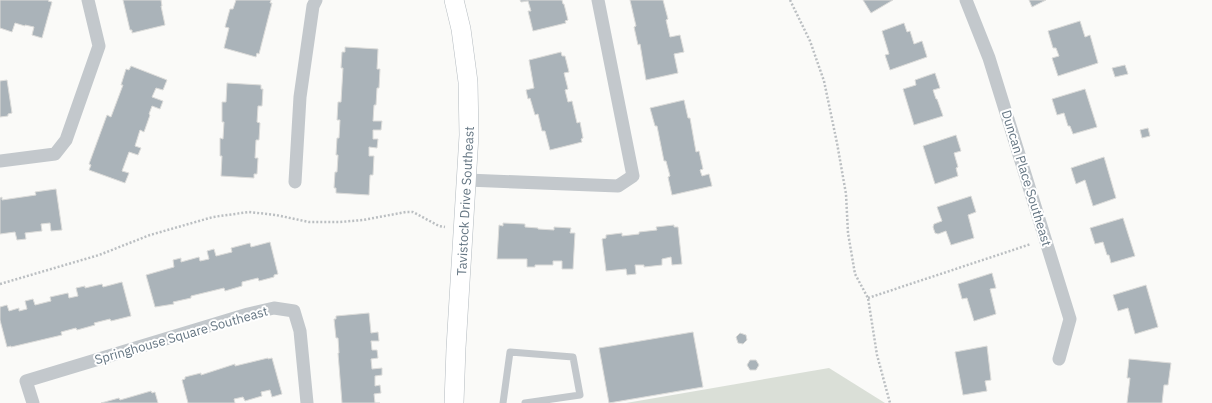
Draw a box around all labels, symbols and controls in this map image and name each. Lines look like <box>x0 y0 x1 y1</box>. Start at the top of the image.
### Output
street label: Duncan Place Southeast <box>998 108 1055 248</box>
street label: Tavistock Drive Southeast <box>453 126 478 276</box>
street label: Springhouse Square Southeast <box>93 303 270 368</box>

